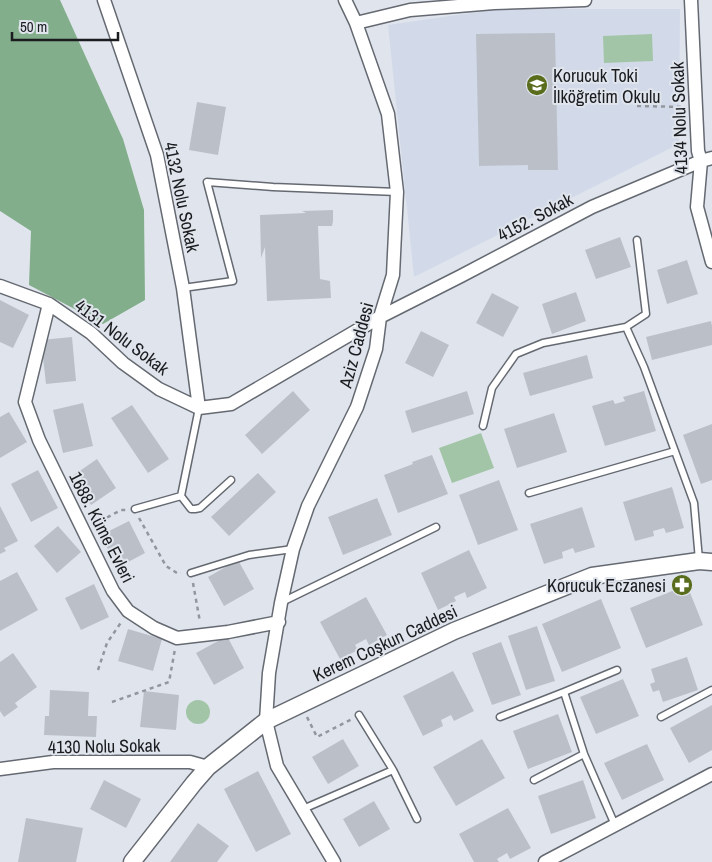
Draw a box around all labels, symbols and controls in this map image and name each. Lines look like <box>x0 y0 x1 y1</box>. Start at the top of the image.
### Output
scale bar <box>12 10 119 42</box>
text: 50 m <box>20 16 47 37</box>
street label: 4134 Nolu Sokak <box>665 61 693 175</box>
place label: Korucuk Toki İlköğretim Okulu <box>553 63 660 109</box>
school or university icon: Korucuk Toki İlköğretim Okulu <box>525 73 549 97</box>
street label: 4132 Nolu Sokak <box>158 139 206 255</box>
street label: 4152. Sokak <box>493 186 578 247</box>
street label: 4131 Nolu Sokak <box>70 293 175 381</box>
street label: Aziz Caddesi <box>332 299 379 392</box>
street label: 1688. Küme Evleri <box>63 467 141 587</box>
place label: Korucuk Eczanesi <box>547 573 666 598</box>
pharmacy icon: Korucuk Eczanesi <box>670 573 694 597</box>
street label: Kerem Coşkun Caddesi <box>309 599 461 687</box>
street label: 4130 Nolu Sokak <box>48 733 161 759</box>

